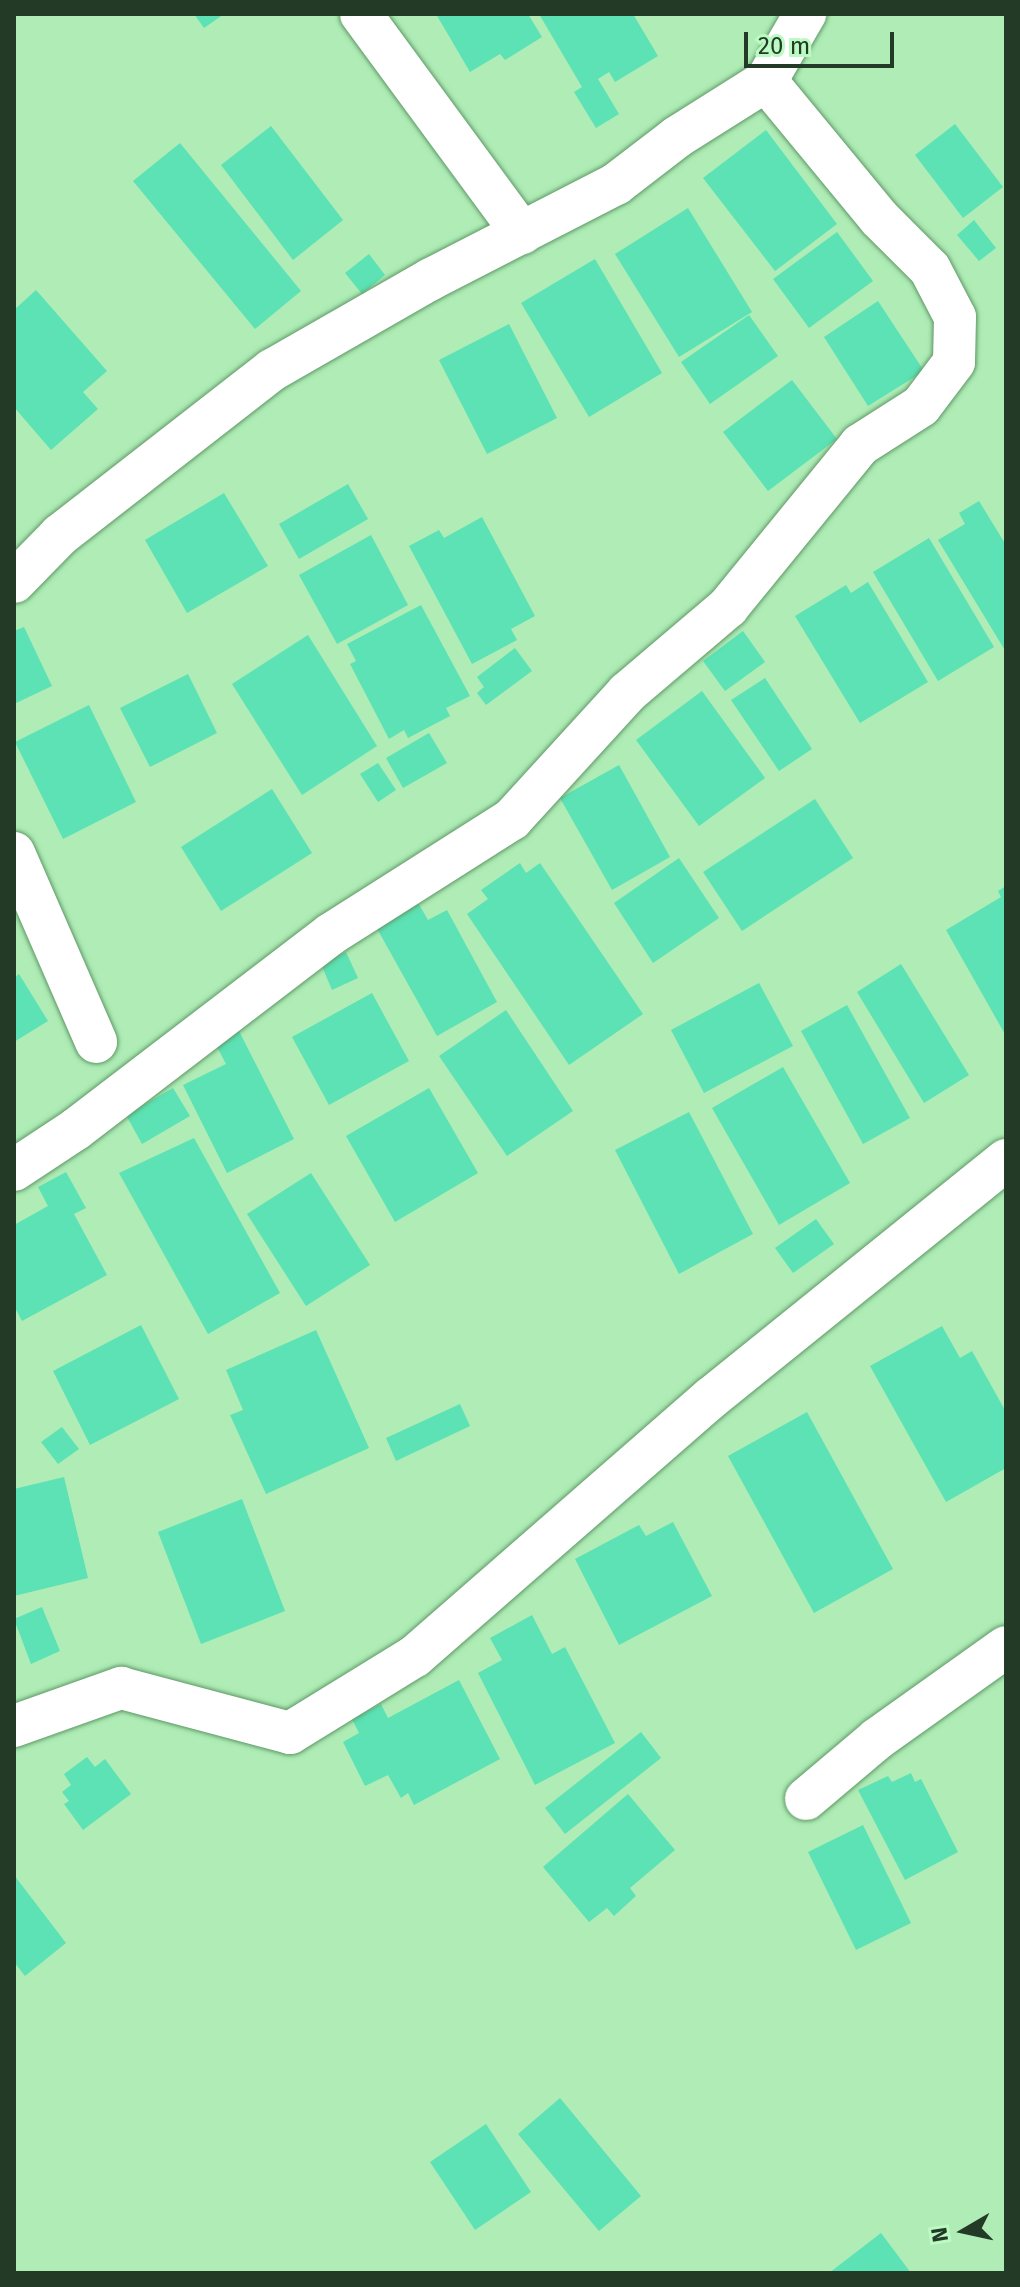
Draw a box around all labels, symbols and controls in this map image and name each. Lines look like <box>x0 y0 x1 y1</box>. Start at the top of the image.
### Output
scale bar <box>748 16 898 66</box>
text: 20 m <box>758 32 810 60</box>
north arrow <box>924 2191 1004 2271</box>
text: N <box>925 2226 954 2244</box>

